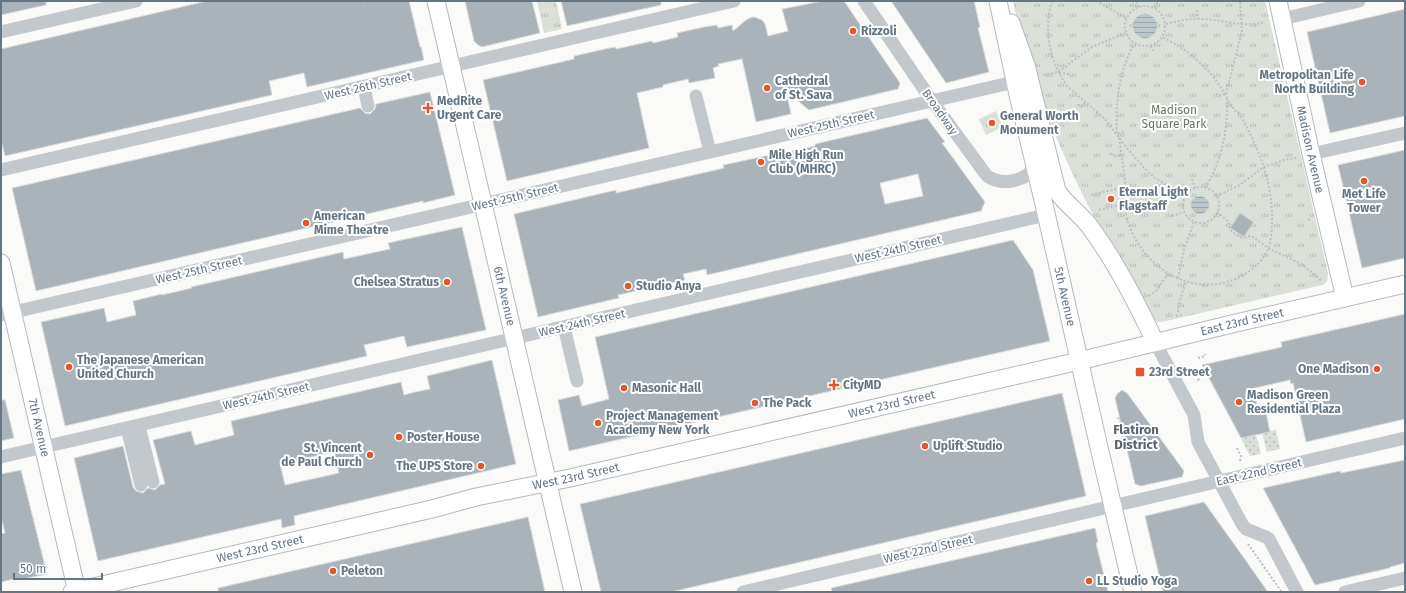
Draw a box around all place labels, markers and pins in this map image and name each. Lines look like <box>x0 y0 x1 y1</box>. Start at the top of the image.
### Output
place label: Rizzoli <box>861 24 897 38</box>
marker: Rizzoli <box>848 26 858 36</box>
place label: Metropolitan Life North Building <box>1260 68 1354 96</box>
place label: Cathedral of St. Sava <box>775 74 833 102</box>
marker: Metropolitan Life North Building <box>1357 77 1367 87</box>
marker: Cathedral of St. Sava <box>762 83 772 93</box>
place label: MedRite Urgent Care <box>437 94 502 122</box>
marker: MedRite Urgent Care <box>422 102 434 114</box>
place label: General Worth Monument <box>1000 109 1079 137</box>
marker: General Worth Monument <box>987 118 997 128</box>
place label: Mile High Run Club (MHRC) <box>769 148 844 176</box>
marker: Mile High Run Club (MHRC) <box>756 157 766 167</box>
marker: Met Life Tower <box>1359 176 1369 186</box>
place label: Eternal Light Flagstaff <box>1119 185 1189 213</box>
place label: Met Life Tower <box>1342 187 1386 215</box>
marker: Eternal Light Flagstaff <box>1106 194 1116 204</box>
place label: American Mime Theatre <box>313 209 389 237</box>
marker: American Mime Theatre <box>301 218 311 228</box>
place label: Chelsea Stratus <box>354 275 439 289</box>
marker: Chelsea Stratus <box>442 277 452 287</box>
place label: Studio Anya <box>636 279 702 293</box>
marker: Studio Anya <box>623 281 633 291</box>
place label: The Japanese American United Church <box>77 353 204 381</box>
marker: The Japanese American United Church <box>64 362 74 372</box>
place label: One Madison <box>1298 362 1369 376</box>
marker: One Madison <box>1372 364 1382 374</box>
place label: 23rd Street <box>1149 365 1210 379</box>
marker: 23rd Street <box>1134 366 1146 378</box>
place label: CityMD <box>843 378 882 392</box>
marker: CityMD <box>828 379 840 391</box>
place label: Masonic Hall <box>632 381 702 395</box>
marker: Masonic Hall <box>619 383 629 393</box>
place label: Madison Green Residential Plaza <box>1247 388 1341 416</box>
place label: The Pack <box>763 396 812 410</box>
marker: Madison Green Residential Plaza <box>1234 397 1244 407</box>
marker: The Pack <box>750 398 760 408</box>
place label: Project Management Academy New York <box>605 409 719 437</box>
marker: Project Management Academy New York <box>593 418 603 428</box>
place label: Poster House <box>407 430 480 444</box>
marker: Poster House <box>394 432 404 442</box>
place label: Uplift Studio <box>933 439 1003 453</box>
place label: St. Vincent de Paul Church <box>281 441 362 469</box>
marker: Uplift Studio <box>920 441 930 451</box>
marker: St. Vincent de Paul Church <box>365 450 375 460</box>
place label: The UPS Store <box>396 459 473 473</box>
marker: The UPS Store <box>476 461 486 471</box>
place label: Peleton <box>341 564 383 578</box>
marker: Peleton <box>328 566 338 576</box>
place label: LL Studio Yoga <box>1097 574 1178 588</box>
marker: LL Studio Yoga <box>1084 576 1094 586</box>

